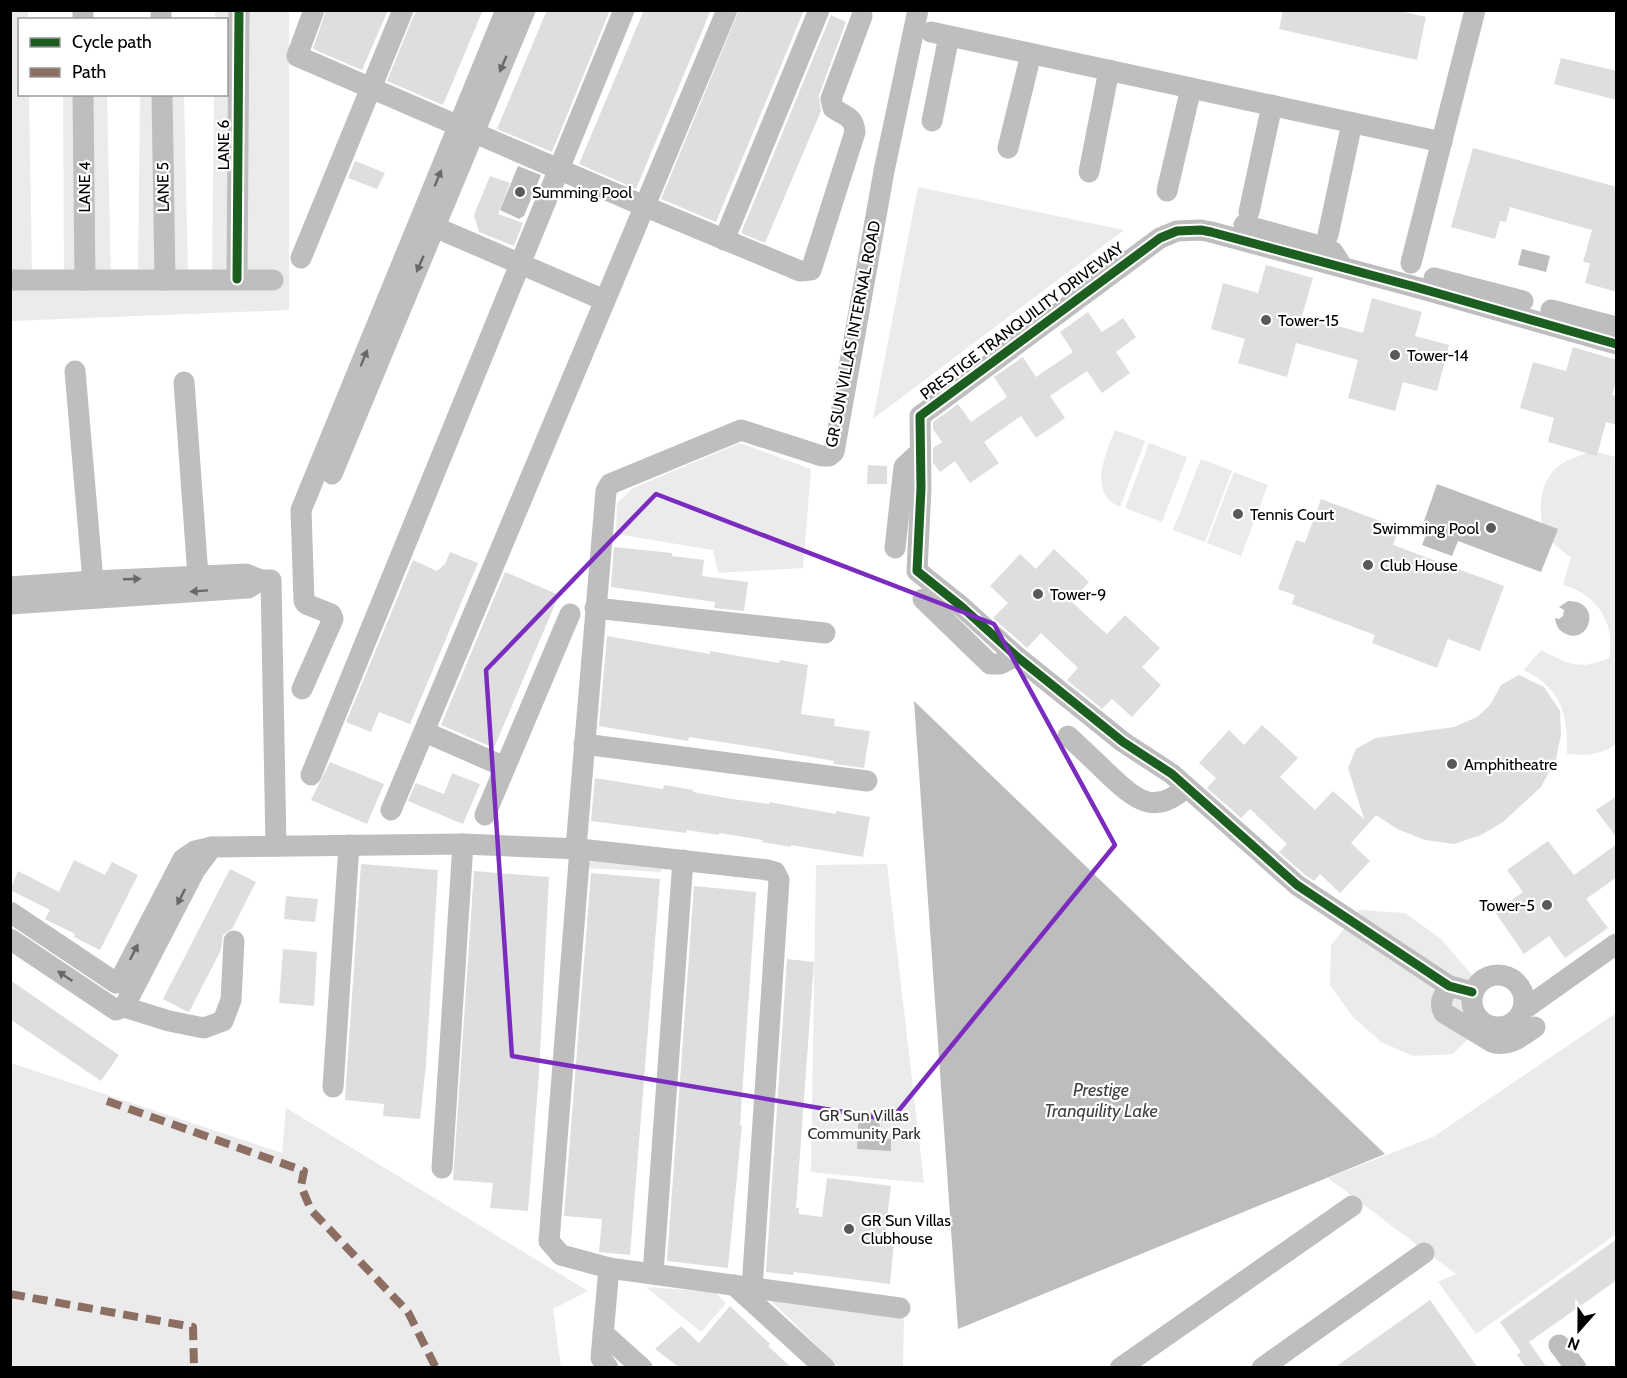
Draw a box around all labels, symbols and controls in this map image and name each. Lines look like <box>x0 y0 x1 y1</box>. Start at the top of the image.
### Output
legend <box>18 18 228 96</box>
text: Cycle path <box>72 31 152 53</box>
one-way arrow <box>498 56 508 74</box>
text: Path <box>72 61 106 83</box>
street label: LANE 6 <box>214 120 233 170</box>
street label: LANE 4 <box>75 162 94 212</box>
street label: LANE 5 <box>153 162 173 212</box>
one-way arrow <box>434 169 443 187</box>
place label: Summing Pool <box>532 183 632 202</box>
marker: Summing Pool <box>513 185 527 199</box>
street label: GR SUN VILLAS INTERNAL ROAD <box>822 219 884 449</box>
street label: PRESTIGE TRANQUILITY DRIVEWAY <box>917 238 1128 404</box>
one-way arrow <box>415 255 424 273</box>
place label: Tower-15 <box>1278 311 1339 330</box>
marker: Tower-15 <box>1259 313 1273 327</box>
place label: Tower-14 <box>1407 346 1468 365</box>
marker: Tower-14 <box>1388 348 1402 362</box>
one-way arrow <box>359 349 369 367</box>
place label: Tennis Court <box>1250 505 1335 524</box>
marker: Tennis Court <box>1231 507 1245 521</box>
place label: Swimming Pool <box>1373 519 1479 538</box>
marker: Swimming Pool <box>1484 521 1498 535</box>
place label: Club House <box>1380 556 1458 575</box>
marker: Club House <box>1361 558 1375 572</box>
one-way arrow <box>122 574 141 584</box>
place label: Tower-9 <box>1050 585 1106 604</box>
one-way arrow <box>189 587 208 596</box>
marker: Tower-9 <box>1031 587 1045 601</box>
place label: Amphitheatre <box>1464 755 1557 774</box>
marker: Amphitheatre <box>1445 757 1459 771</box>
one-way arrow <box>177 888 186 905</box>
place label: Tower-5 <box>1479 896 1535 915</box>
marker: Tower-5 <box>1540 898 1554 912</box>
one-way arrow <box>129 943 139 960</box>
one-way arrow <box>57 971 73 982</box>
water label: Prestige Tranquility Lake <box>1044 1079 1158 1122</box>
park label: GR Sun Villas Community Park <box>807 1106 921 1143</box>
place label: GR Sun Villas Clubhouse <box>861 1211 951 1248</box>
marker: GR Sun Villas Clubhouse <box>842 1222 856 1236</box>
north arrow <box>1549 1300 1609 1360</box>
text: N <box>1565 1333 1582 1354</box>

